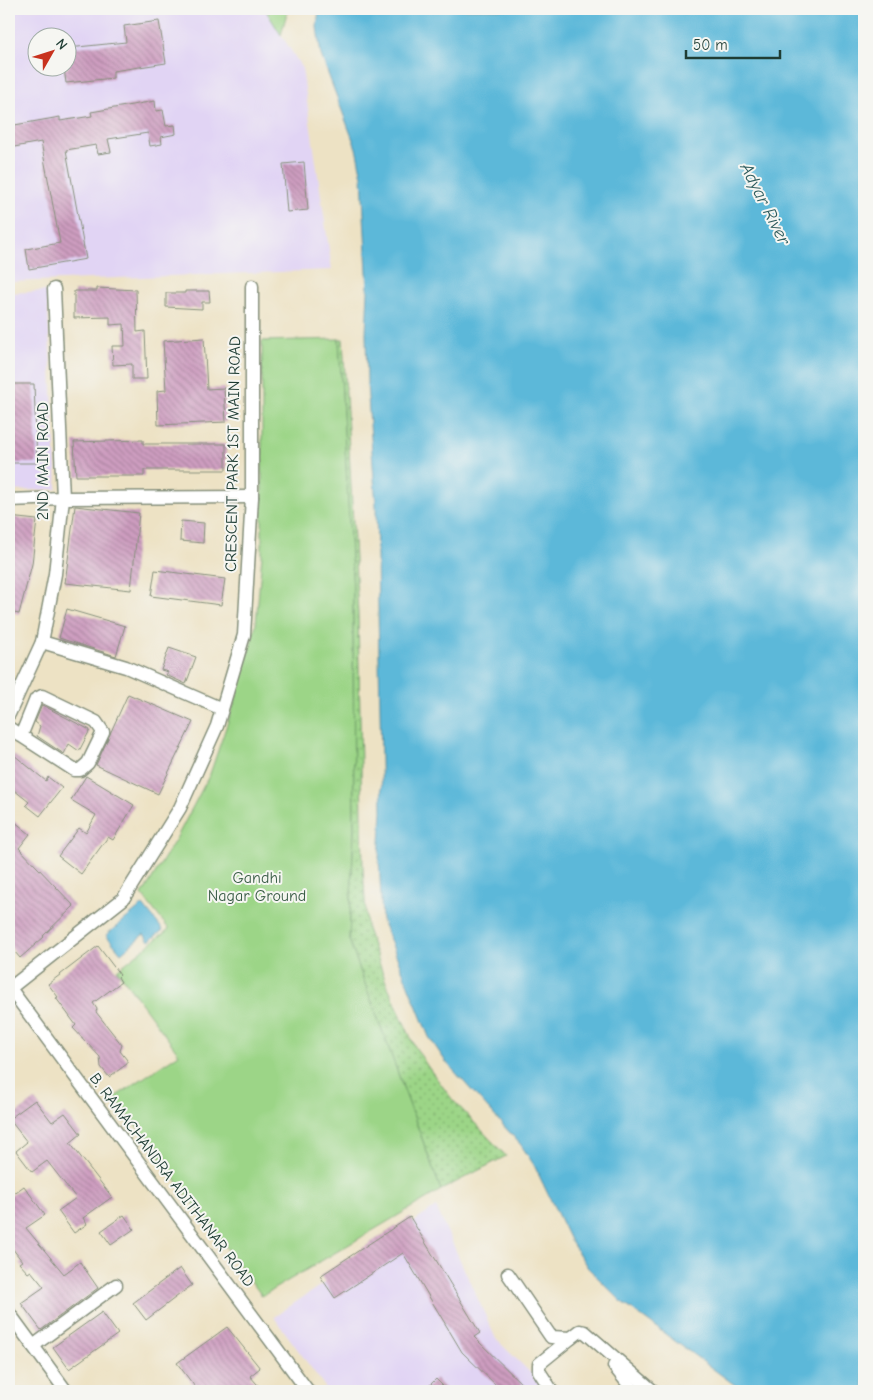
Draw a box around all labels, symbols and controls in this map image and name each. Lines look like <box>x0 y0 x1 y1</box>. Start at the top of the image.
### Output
north arrow <box>28 28 78 78</box>
scale bar <box>686 28 779 60</box>
text: N <box>52 35 71 53</box>
text: 50 m <box>693 36 728 54</box>
water label: Adyar River <box>735 159 795 249</box>
street label: CRESCENT PARK 1ST MAIN ROAD <box>222 336 244 572</box>
street label: 2ND MAIN ROAD <box>34 402 52 520</box>
park label: Gandhi Nagar Ground <box>208 869 306 905</box>
street label: B. RAMACHANDRA ADITHANAR ROAD <box>86 1070 258 1290</box>

